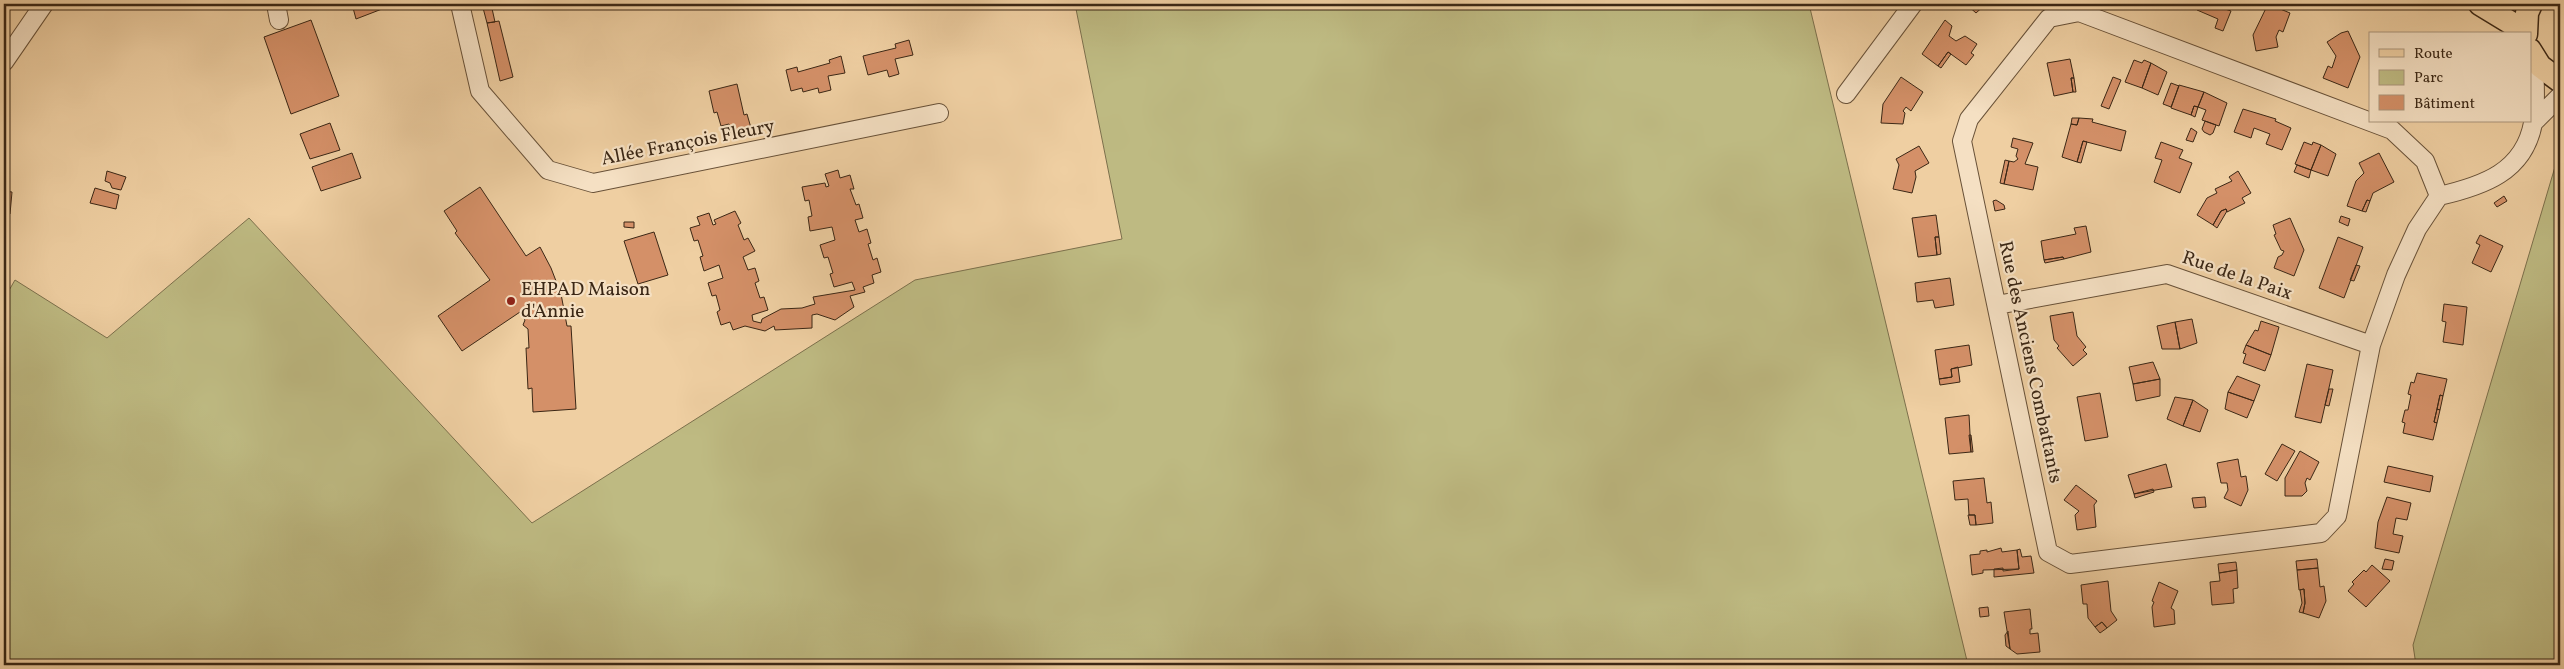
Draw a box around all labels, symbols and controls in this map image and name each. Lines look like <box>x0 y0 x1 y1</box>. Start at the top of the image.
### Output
legend <box>2369 32 2532 122</box>
text: Route <box>2414 44 2453 65</box>
text: Parc <box>2414 68 2443 89</box>
text: Bâtiment <box>2414 94 2475 115</box>
street label: Allée François Fleury <box>599 113 777 173</box>
street label: Rue des Anciens Combattants <box>1992 238 2068 486</box>
street label: Rue de la Paix <box>2178 245 2296 307</box>
place label: EHPAD Maison d'Annie <box>521 277 650 325</box>
marker: EHPAD Maison d'Annie <box>505 295 517 307</box>

